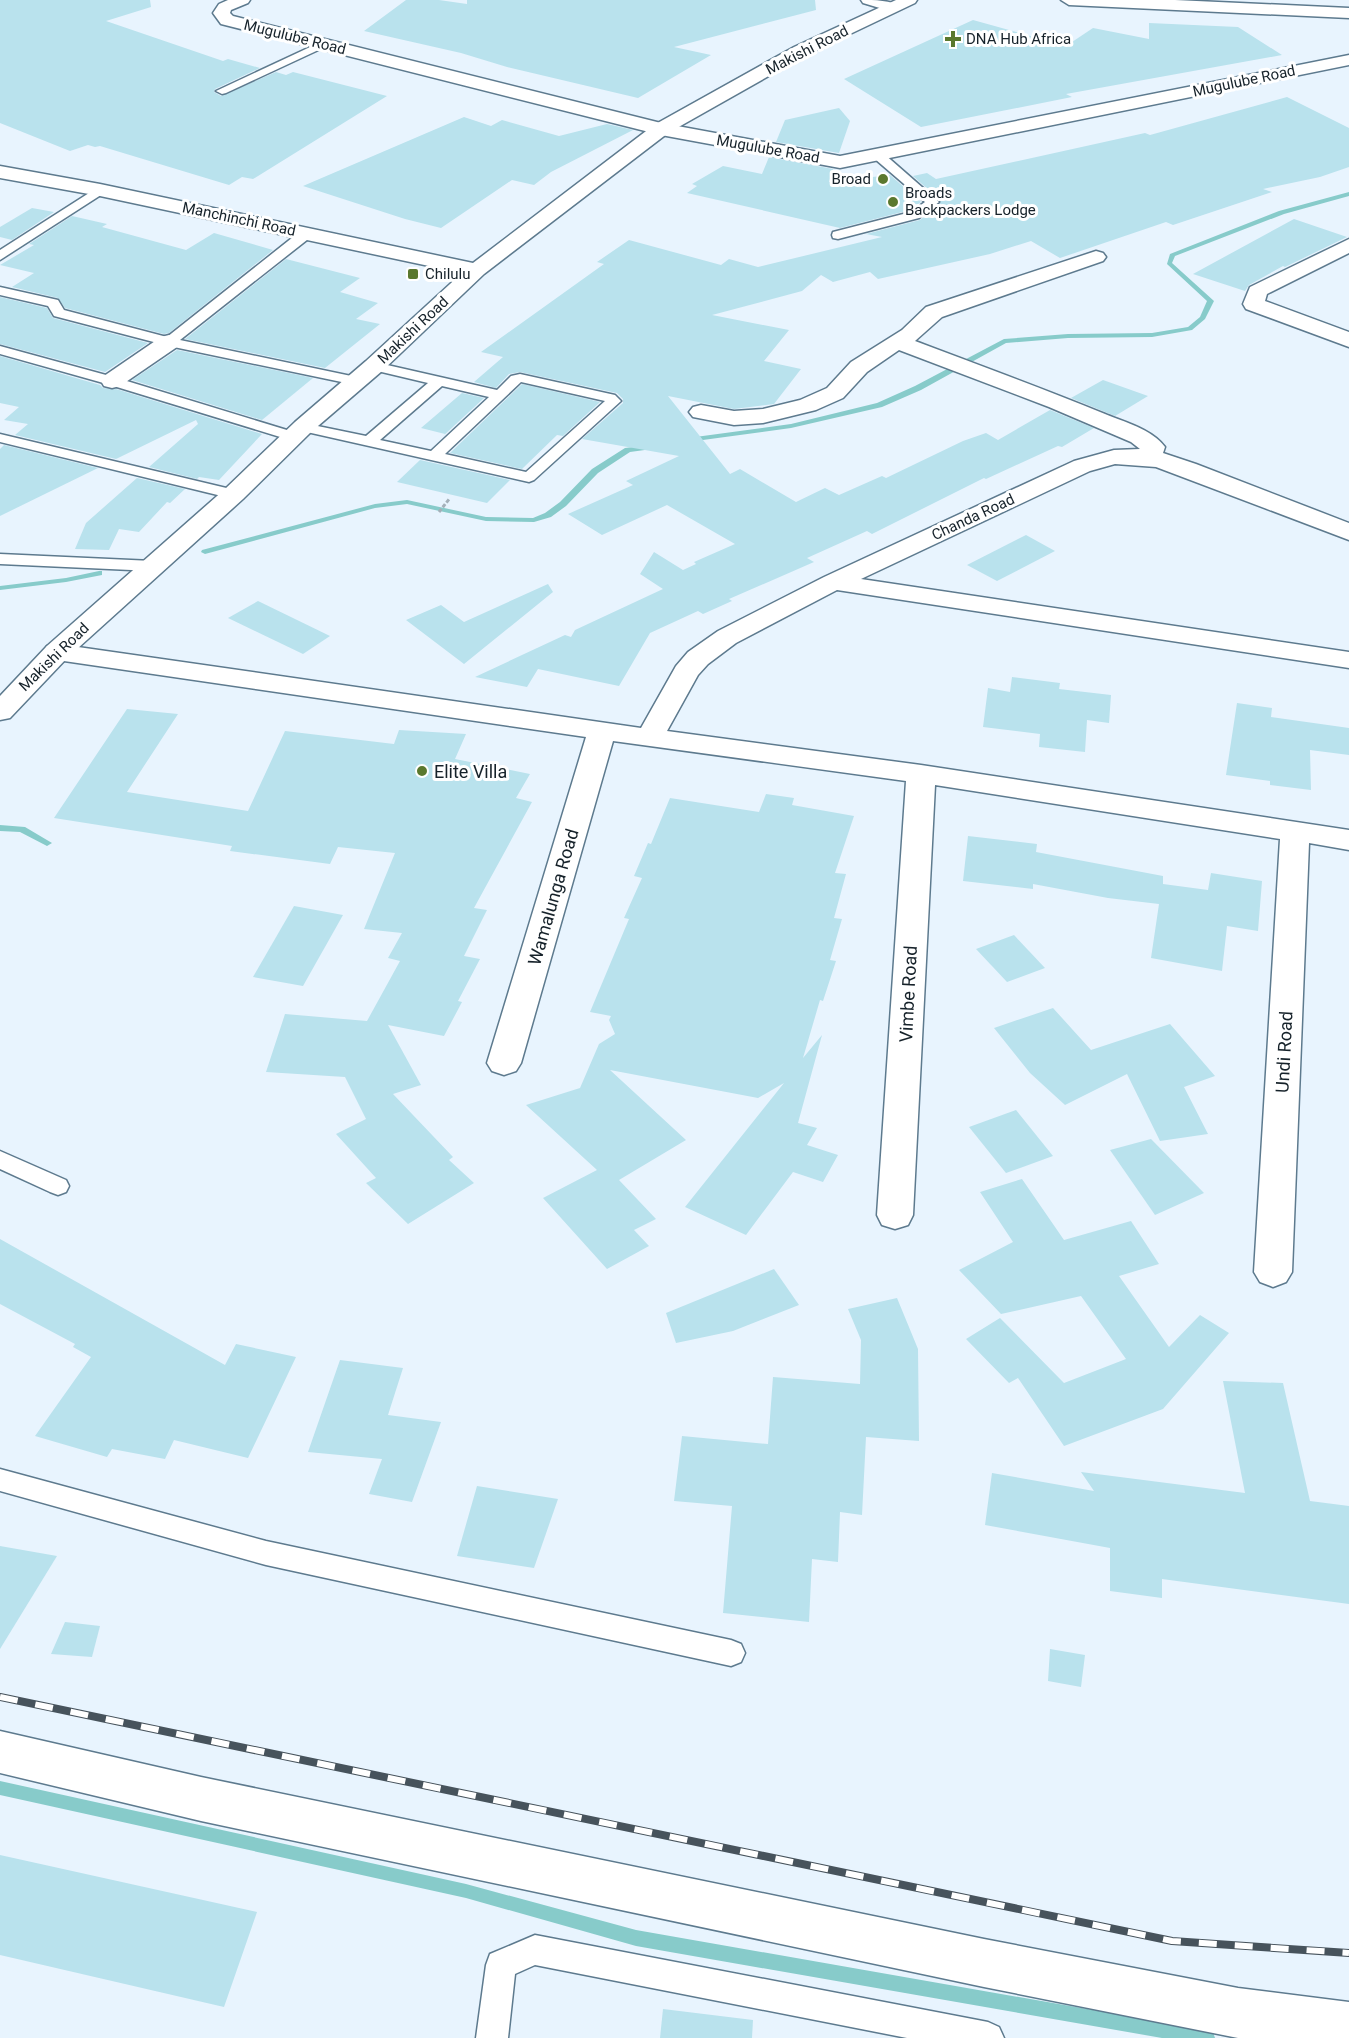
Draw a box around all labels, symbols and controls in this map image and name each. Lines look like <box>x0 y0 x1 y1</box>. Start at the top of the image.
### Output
street label: Mugulube Road <box>242 16 348 58</box>
street label: Makishi Road <box>763 21 851 79</box>
marker: DNA Hub Africa <box>944 30 962 48</box>
place label: DNA Hub Africa <box>966 30 1071 48</box>
street label: Mugulube Road <box>1191 61 1297 101</box>
street label: Mugulube Road <box>715 131 821 167</box>
place label: Broad <box>832 170 871 188</box>
marker: Broad <box>876 172 890 186</box>
place label: Broads Backpackers Lodge <box>905 184 1036 219</box>
marker: Broads Backpackers Lodge <box>886 195 900 209</box>
street label: Manchinchi Road <box>181 198 297 240</box>
place label: Chilulu <box>425 265 471 283</box>
marker: Chilulu <box>406 267 420 281</box>
street label: Makishi Road <box>374 293 452 367</box>
street label: Chanda Road <box>929 490 1017 544</box>
street label: Makishi Road <box>15 619 93 695</box>
place label: Elite Villa <box>434 761 507 782</box>
marker: Elite Villa <box>415 764 429 778</box>
street label: Wamalunga Road <box>523 826 583 968</box>
street label: Vimbe Road <box>895 945 921 1043</box>
street label: Undi Road <box>1271 1011 1297 1093</box>

